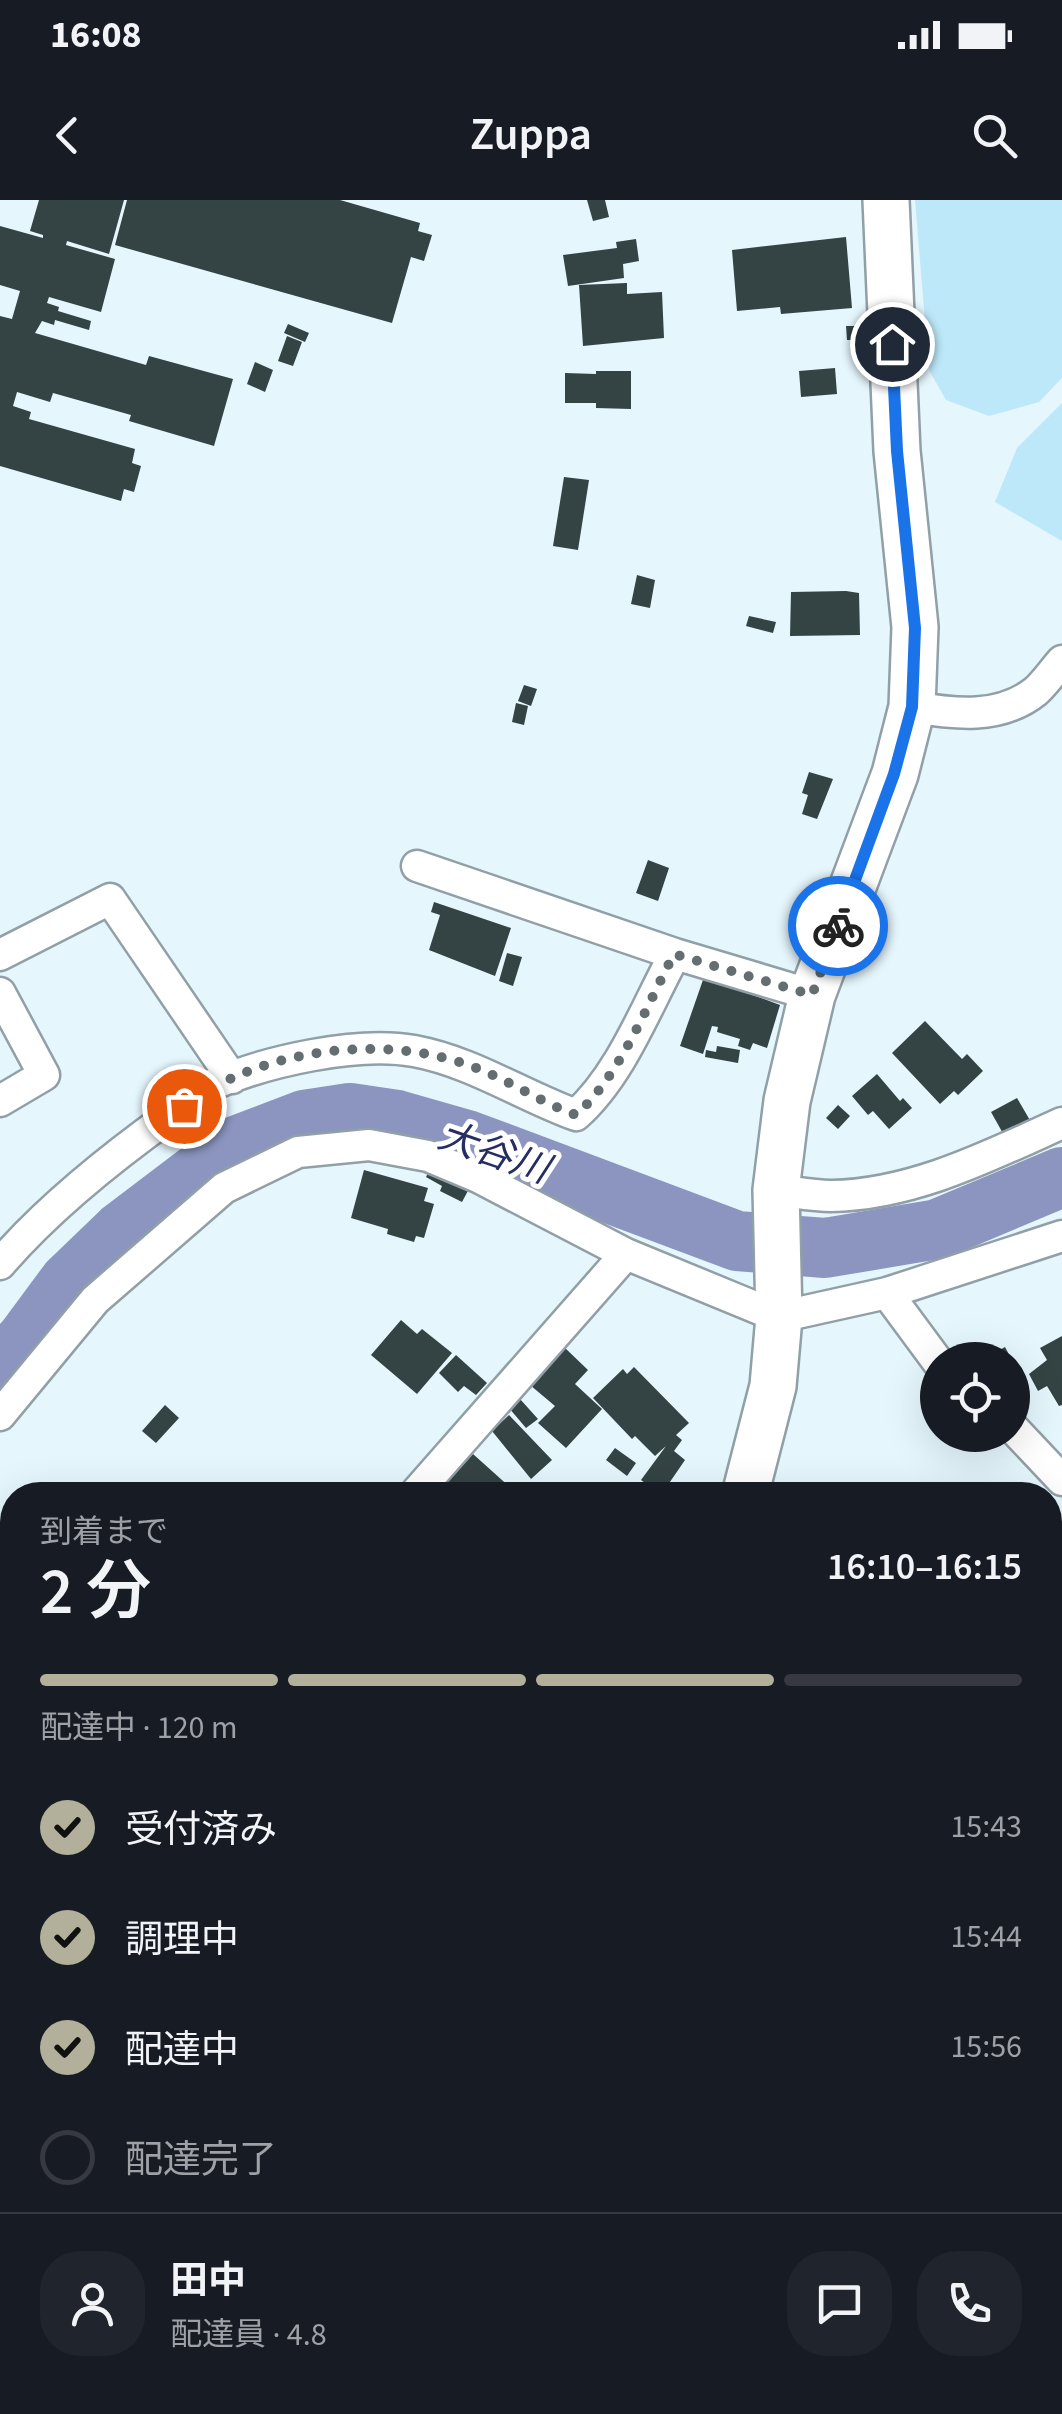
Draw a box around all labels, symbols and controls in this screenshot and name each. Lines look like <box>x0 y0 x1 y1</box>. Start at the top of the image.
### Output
text: 16:08 <box>50 8 142 62</box>
text: Zuppa <box>470 103 592 167</box>
icon: back <box>40 108 95 163</box>
icon: search <box>967 108 1022 163</box>
pin <box>850 302 935 387</box>
icon: home <box>865 317 920 372</box>
courier <box>788 876 888 976</box>
icon: bike <box>811 899 866 954</box>
pin <box>142 1064 227 1149</box>
icon: bag <box>157 1079 212 1134</box>
water label: 大谷川 <box>431 1109 560 1198</box>
map controls <box>920 1342 1030 1452</box>
button: locate <box>920 1342 1030 1452</box>
text: 到着まで <box>40 1509 168 1555</box>
text: 16:10–16:15 <box>827 1540 1022 1594</box>
text: 2 分 <box>40 1546 151 1639</box>
text: 配達中 · 120 m <box>40 1705 237 1751</box>
icon: check <box>40 1800 95 1855</box>
text: 受付済み <box>125 1803 277 1857</box>
text: 15:43 <box>950 1804 1022 1850</box>
icon: check <box>40 1910 95 1965</box>
text: 調理中 <box>125 1913 239 1967</box>
text: 15:44 <box>950 1914 1022 1960</box>
icon: check <box>40 2020 95 2075</box>
text: 配達中 <box>125 2023 239 2077</box>
text: 15:56 <box>950 2024 1022 2070</box>
text: 配達完了 <box>125 2133 277 2187</box>
button: person <box>40 2251 145 2356</box>
button: chat <box>787 2251 892 2356</box>
button: phone <box>917 2251 1022 2356</box>
text: 田中 <box>170 2254 246 2308</box>
text: 配達員 · 4.8 <box>170 2312 327 2358</box>

